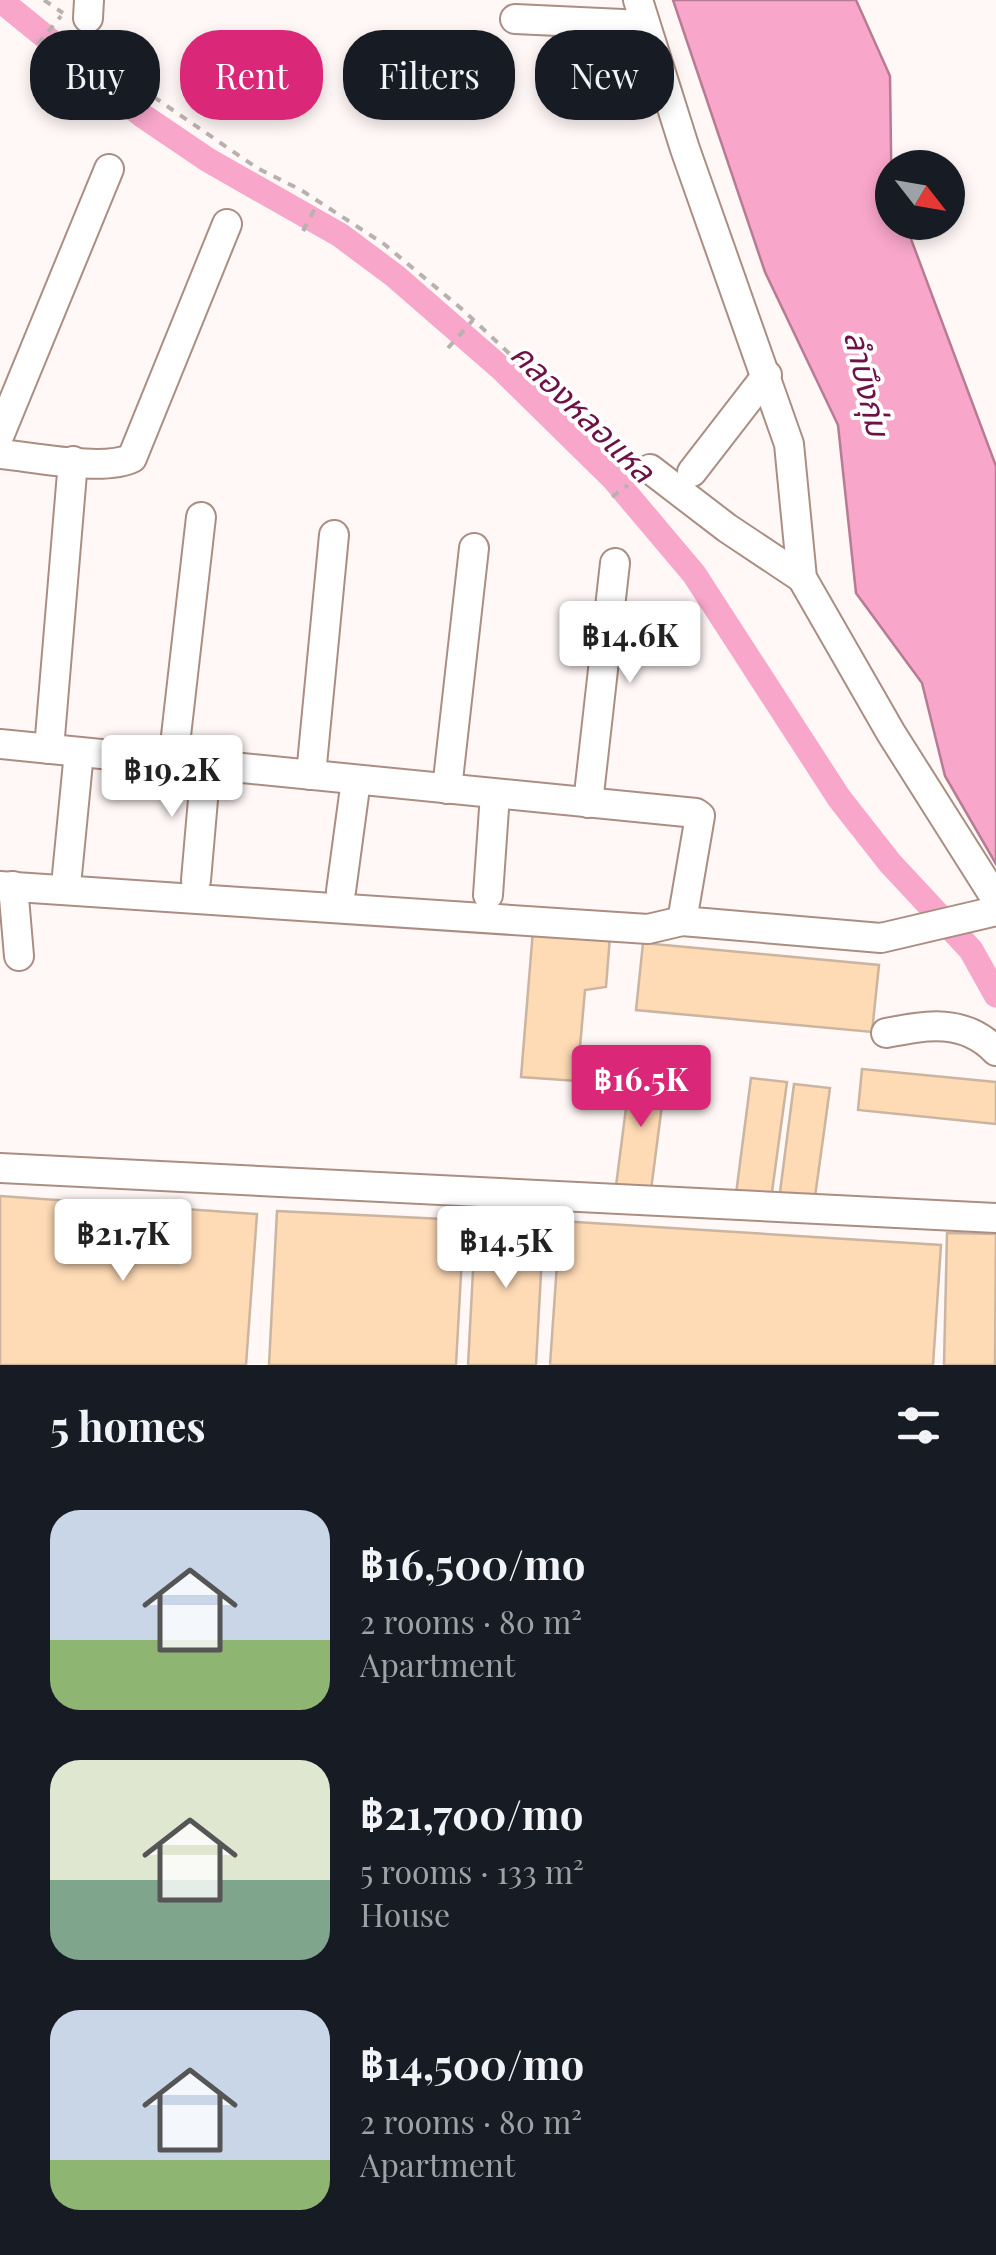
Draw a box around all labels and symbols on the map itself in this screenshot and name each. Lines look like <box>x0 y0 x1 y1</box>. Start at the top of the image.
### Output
north arrow <box>875 150 965 240</box>
water label: ลำบึงกุ่ม <box>835 326 902 442</box>
water label: คลองหลอแหล <box>503 332 666 492</box>
pin: ฿14.6K <box>549 601 711 686</box>
pin: ฿19.2K <box>91 735 253 820</box>
pin: ฿16.5K <box>560 1045 722 1130</box>
pin: ฿21.7K <box>42 1199 204 1284</box>
pin: ฿14.5K <box>425 1206 587 1291</box>

